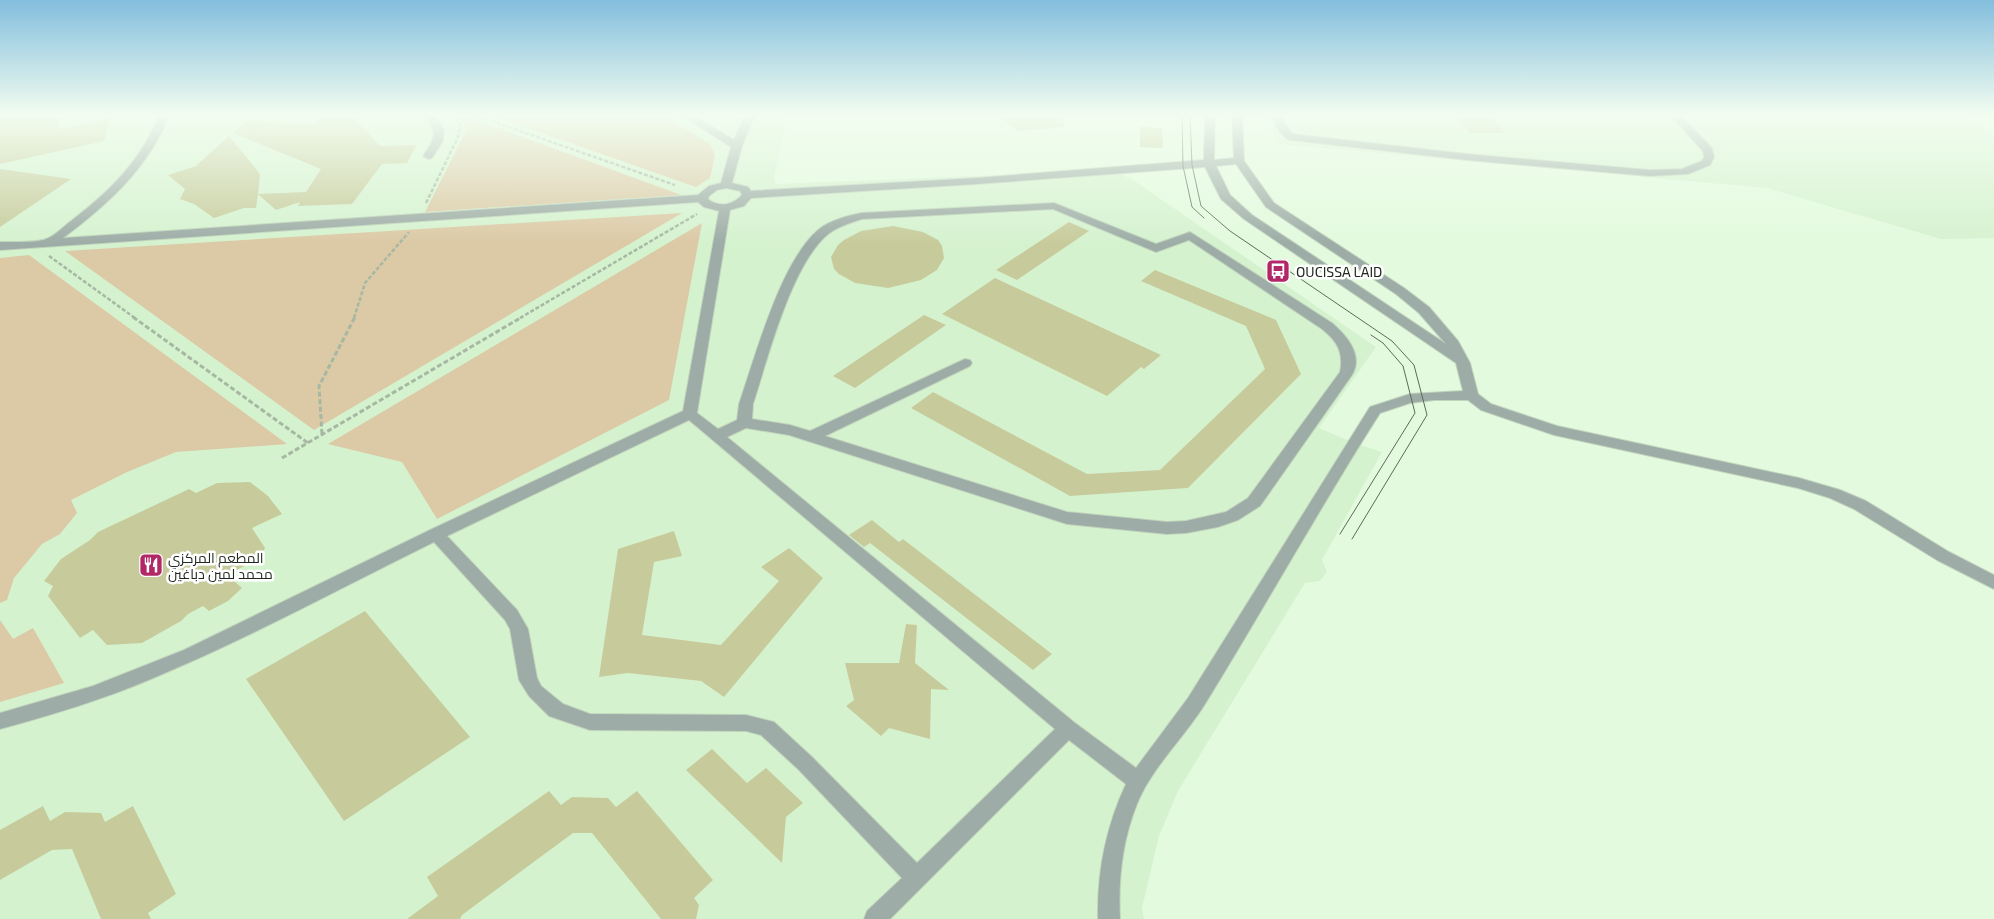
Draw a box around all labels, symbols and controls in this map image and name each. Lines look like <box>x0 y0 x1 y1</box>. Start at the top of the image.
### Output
bus stop icon: OUCISSA LAID <box>1265 258 1291 284</box>
place label: OUCISSA LAID <box>1296 263 1382 280</box>
place label: المطعم المركزي محمد لمين دباغين <box>168 549 273 582</box>
restaurant icon: المطعم المركزي محمد لمين دباغين <box>138 552 164 578</box>

